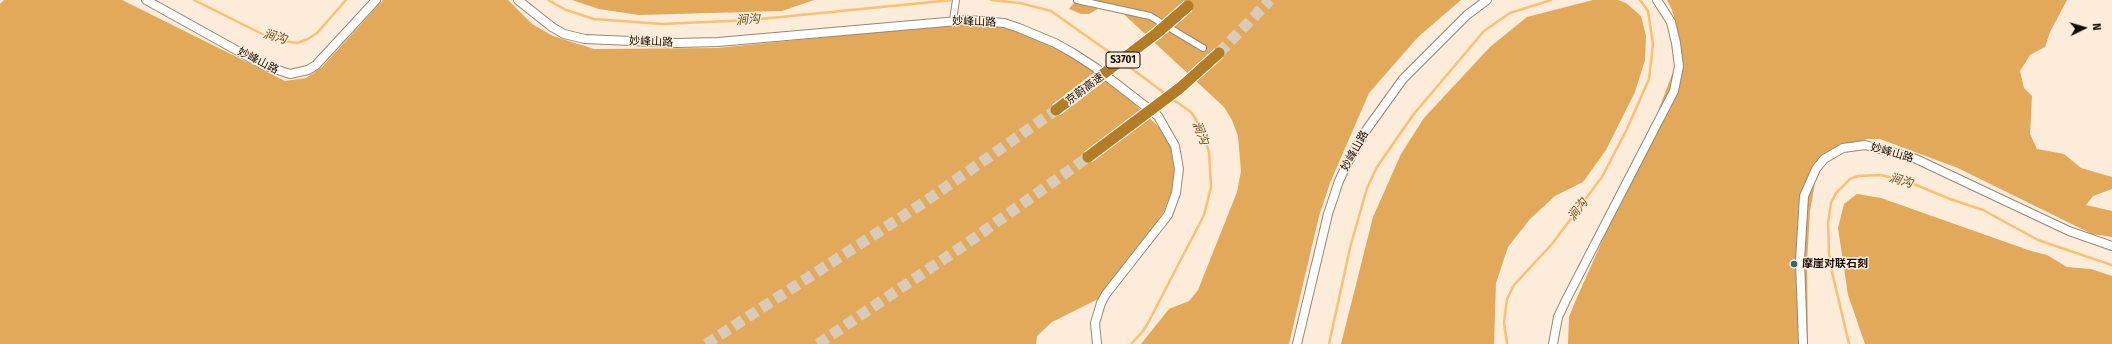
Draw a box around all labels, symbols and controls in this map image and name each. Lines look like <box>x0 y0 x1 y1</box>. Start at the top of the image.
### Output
north arrow <box>2064 8 2104 48</box>
water label: 涧沟 <box>736 12 760 28</box>
street label: 妙峰山路 <box>952 15 996 29</box>
text: N <box>2090 23 2103 31</box>
water label: 涧沟 <box>261 27 289 47</box>
street label: 妙峰山路 <box>629 35 673 49</box>
street label: 妙峰山路 <box>235 45 281 77</box>
road number: S3701 <box>1106 52 1140 68</box>
street label: 京蔚高速 <box>1063 70 1107 108</box>
water label: 涧沟 <box>1189 119 1211 147</box>
street label: 妙峰山路 <box>1339 129 1371 173</box>
street label: 妙峰山路 <box>1869 141 1915 165</box>
water label: 涧沟 <box>1887 171 1915 191</box>
water label: 涧沟 <box>1565 196 1591 224</box>
place label: 摩崖对联石刻 <box>1802 257 1868 271</box>
marker: 摩崖对联石刻 <box>1789 259 1799 269</box>

